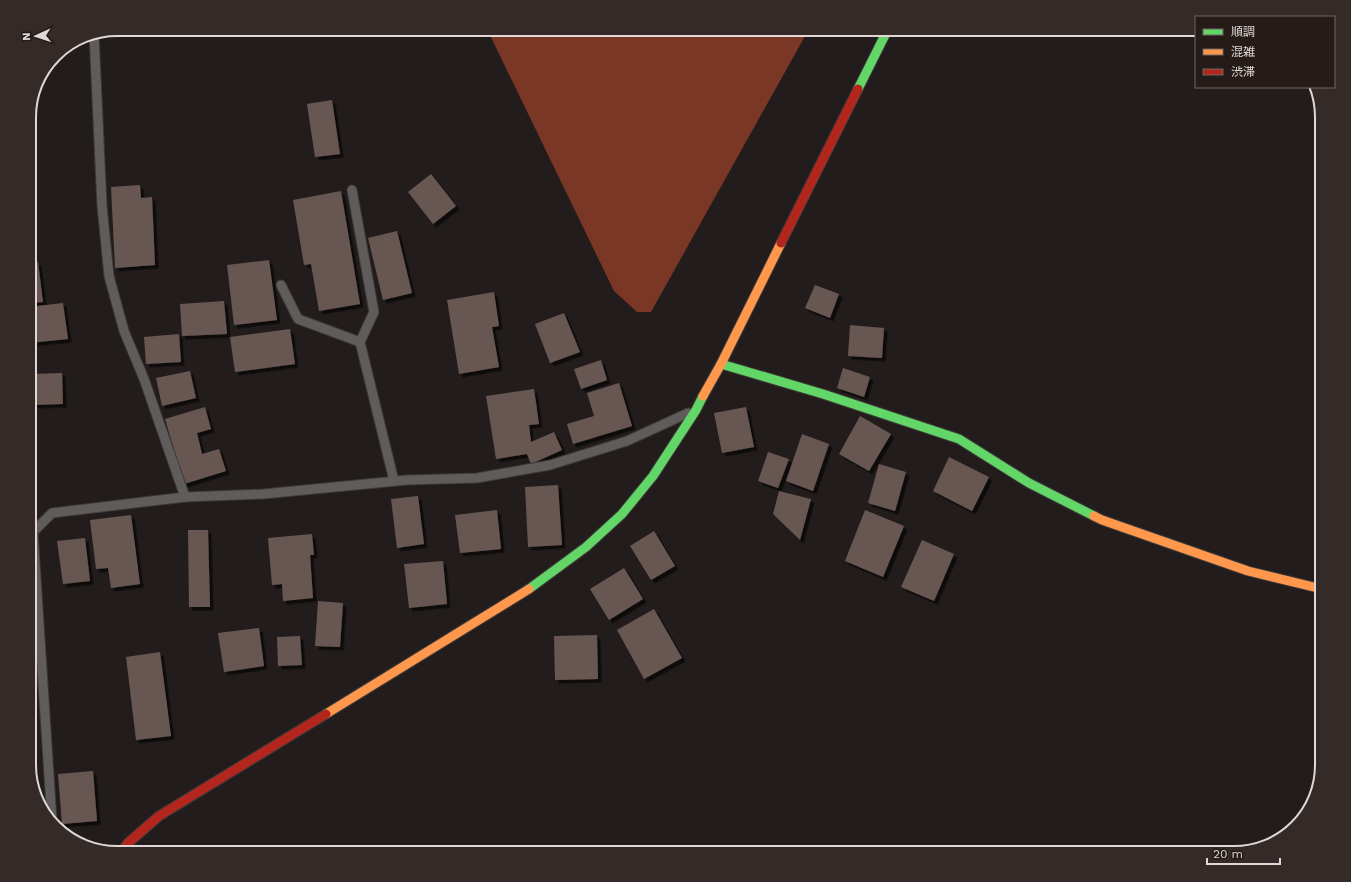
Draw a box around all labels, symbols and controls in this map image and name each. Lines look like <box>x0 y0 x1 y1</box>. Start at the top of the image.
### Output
north arrow <box>16 16 56 56</box>
legend <box>1195 16 1335 88</box>
text: 順調 <box>1231 25 1255 39</box>
text: N <box>20 32 33 41</box>
text: 混雑 <box>1231 45 1255 59</box>
text: 渋滞 <box>1231 65 1255 79</box>
scale bar <box>1207 840 1280 866</box>
text: 20 m <box>1213 847 1243 861</box>

